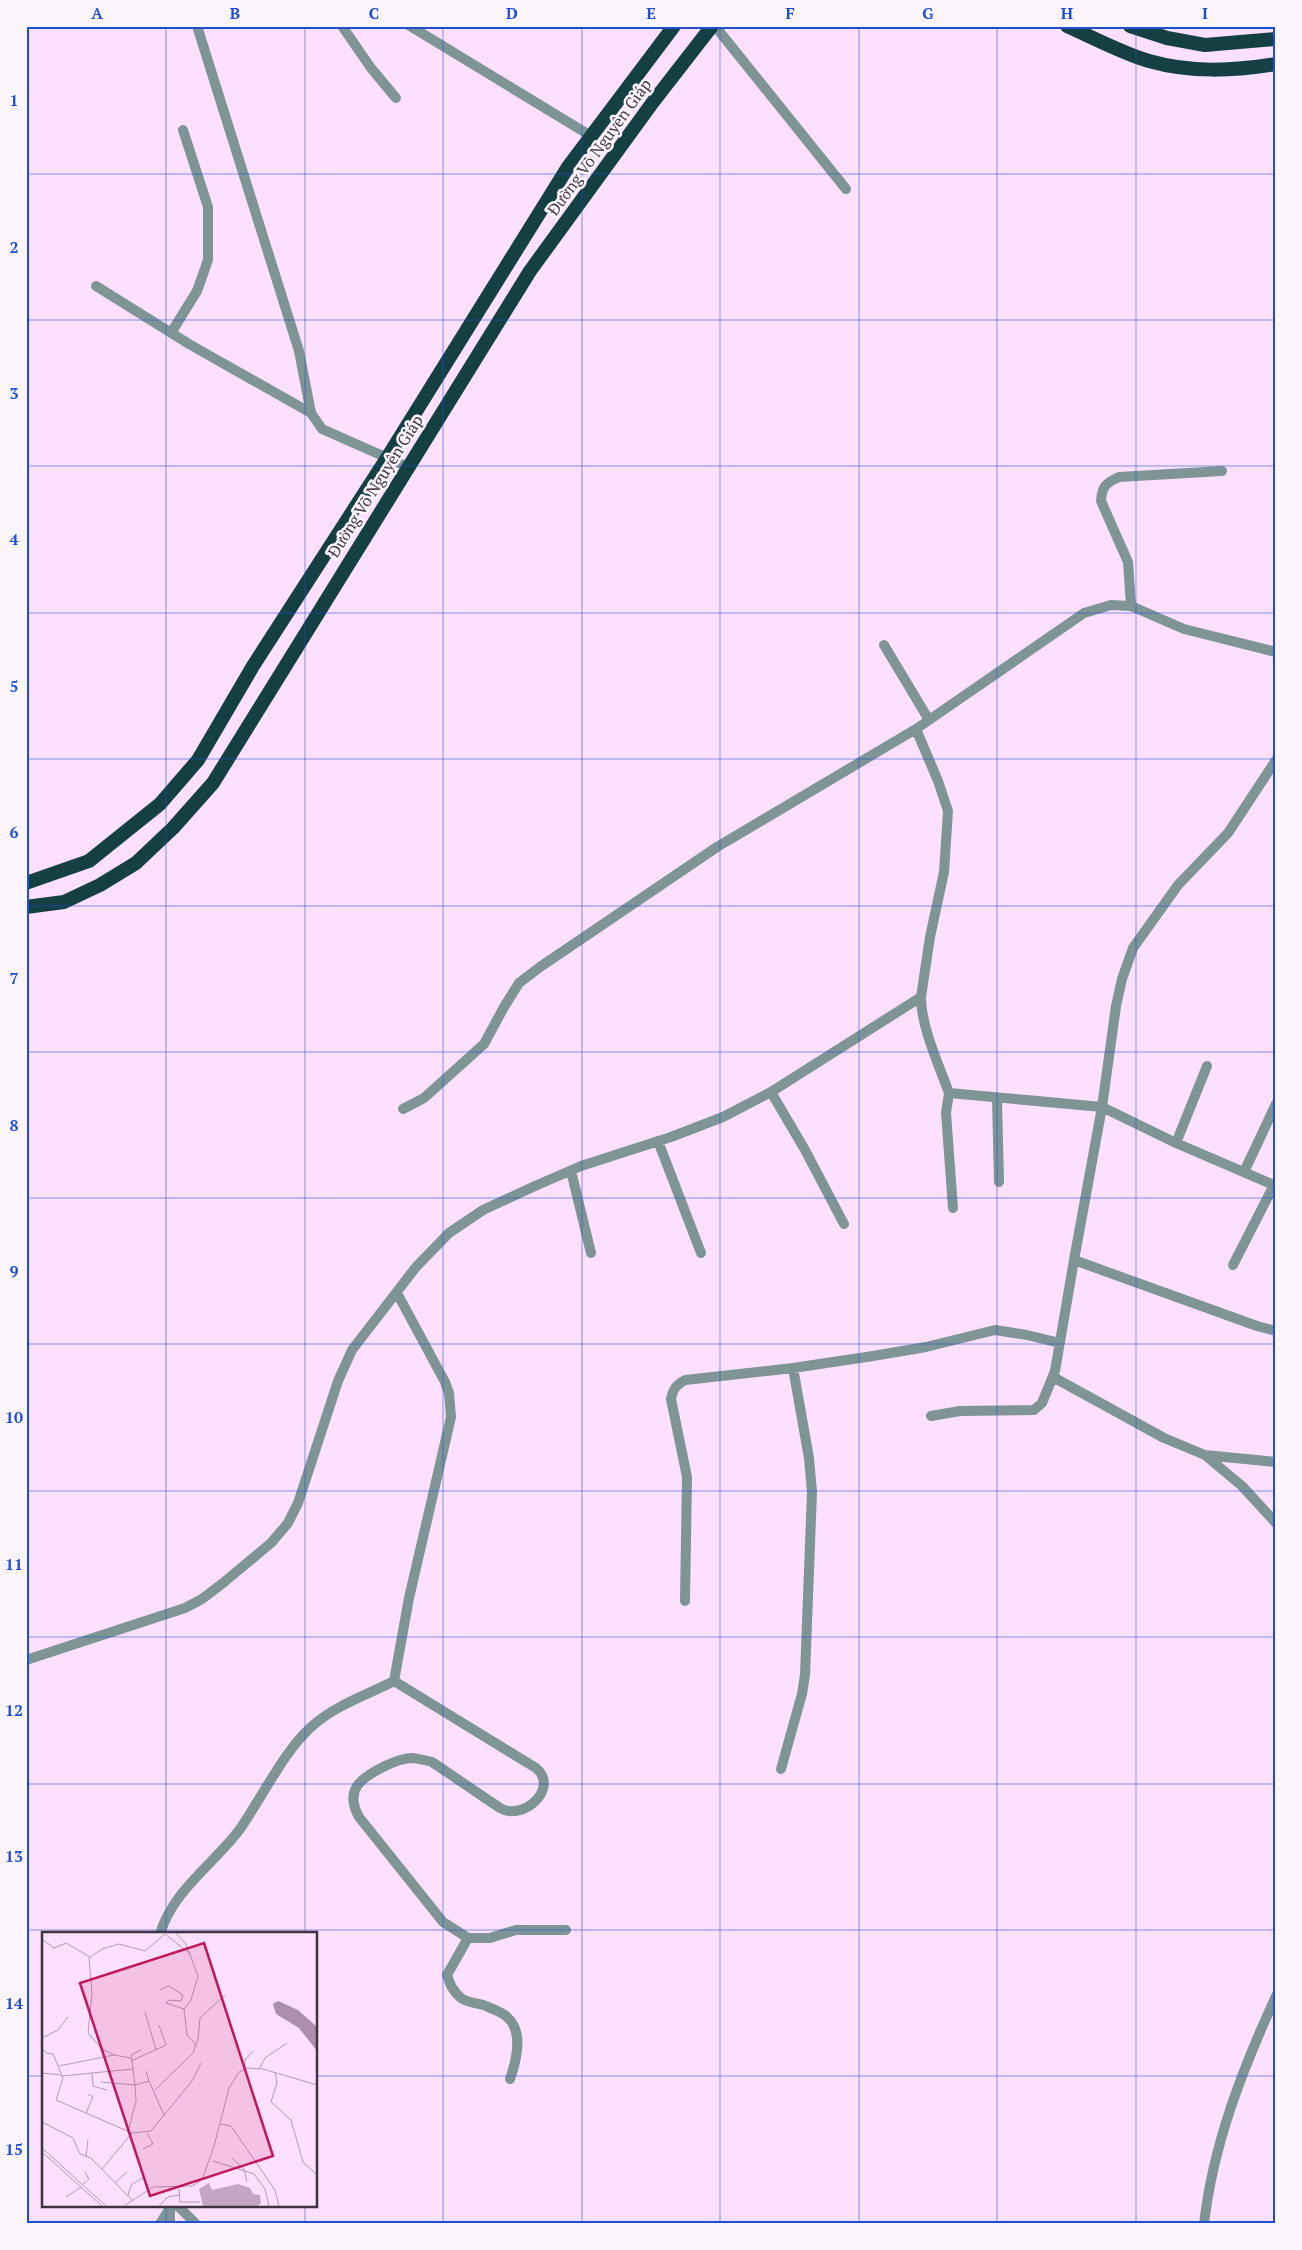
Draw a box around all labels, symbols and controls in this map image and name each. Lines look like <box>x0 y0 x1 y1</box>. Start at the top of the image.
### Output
text: A <box>91 2 103 24</box>
text: B <box>230 2 240 24</box>
text: C <box>369 2 379 24</box>
text: D <box>506 2 518 24</box>
text: E <box>646 2 656 24</box>
text: F <box>785 2 795 24</box>
text: G <box>922 2 934 24</box>
text: H <box>1061 2 1073 24</box>
text: I <box>1202 2 1208 24</box>
street label: Đường Võ Nguyên Giáp <box>542 74 656 220</box>
text: 1 <box>9 89 19 111</box>
text: 2 <box>9 236 19 258</box>
text: 3 <box>9 382 19 404</box>
street label: Đường Võ Nguyên Giáp <box>322 411 428 561</box>
text: 4 <box>9 528 19 550</box>
text: 5 <box>9 675 19 697</box>
text: 6 <box>9 821 19 843</box>
text: 7 <box>9 967 19 989</box>
text: 8 <box>9 1114 19 1136</box>
text: 9 <box>9 1260 19 1282</box>
text: 10 <box>5 1406 23 1428</box>
text: 11 <box>5 1553 23 1575</box>
text: 12 <box>5 1699 23 1721</box>
text: 13 <box>5 1845 23 1867</box>
inset map <box>42 1932 318 2208</box>
text: 14 <box>5 1992 23 2014</box>
text: 15 <box>5 2138 23 2160</box>

